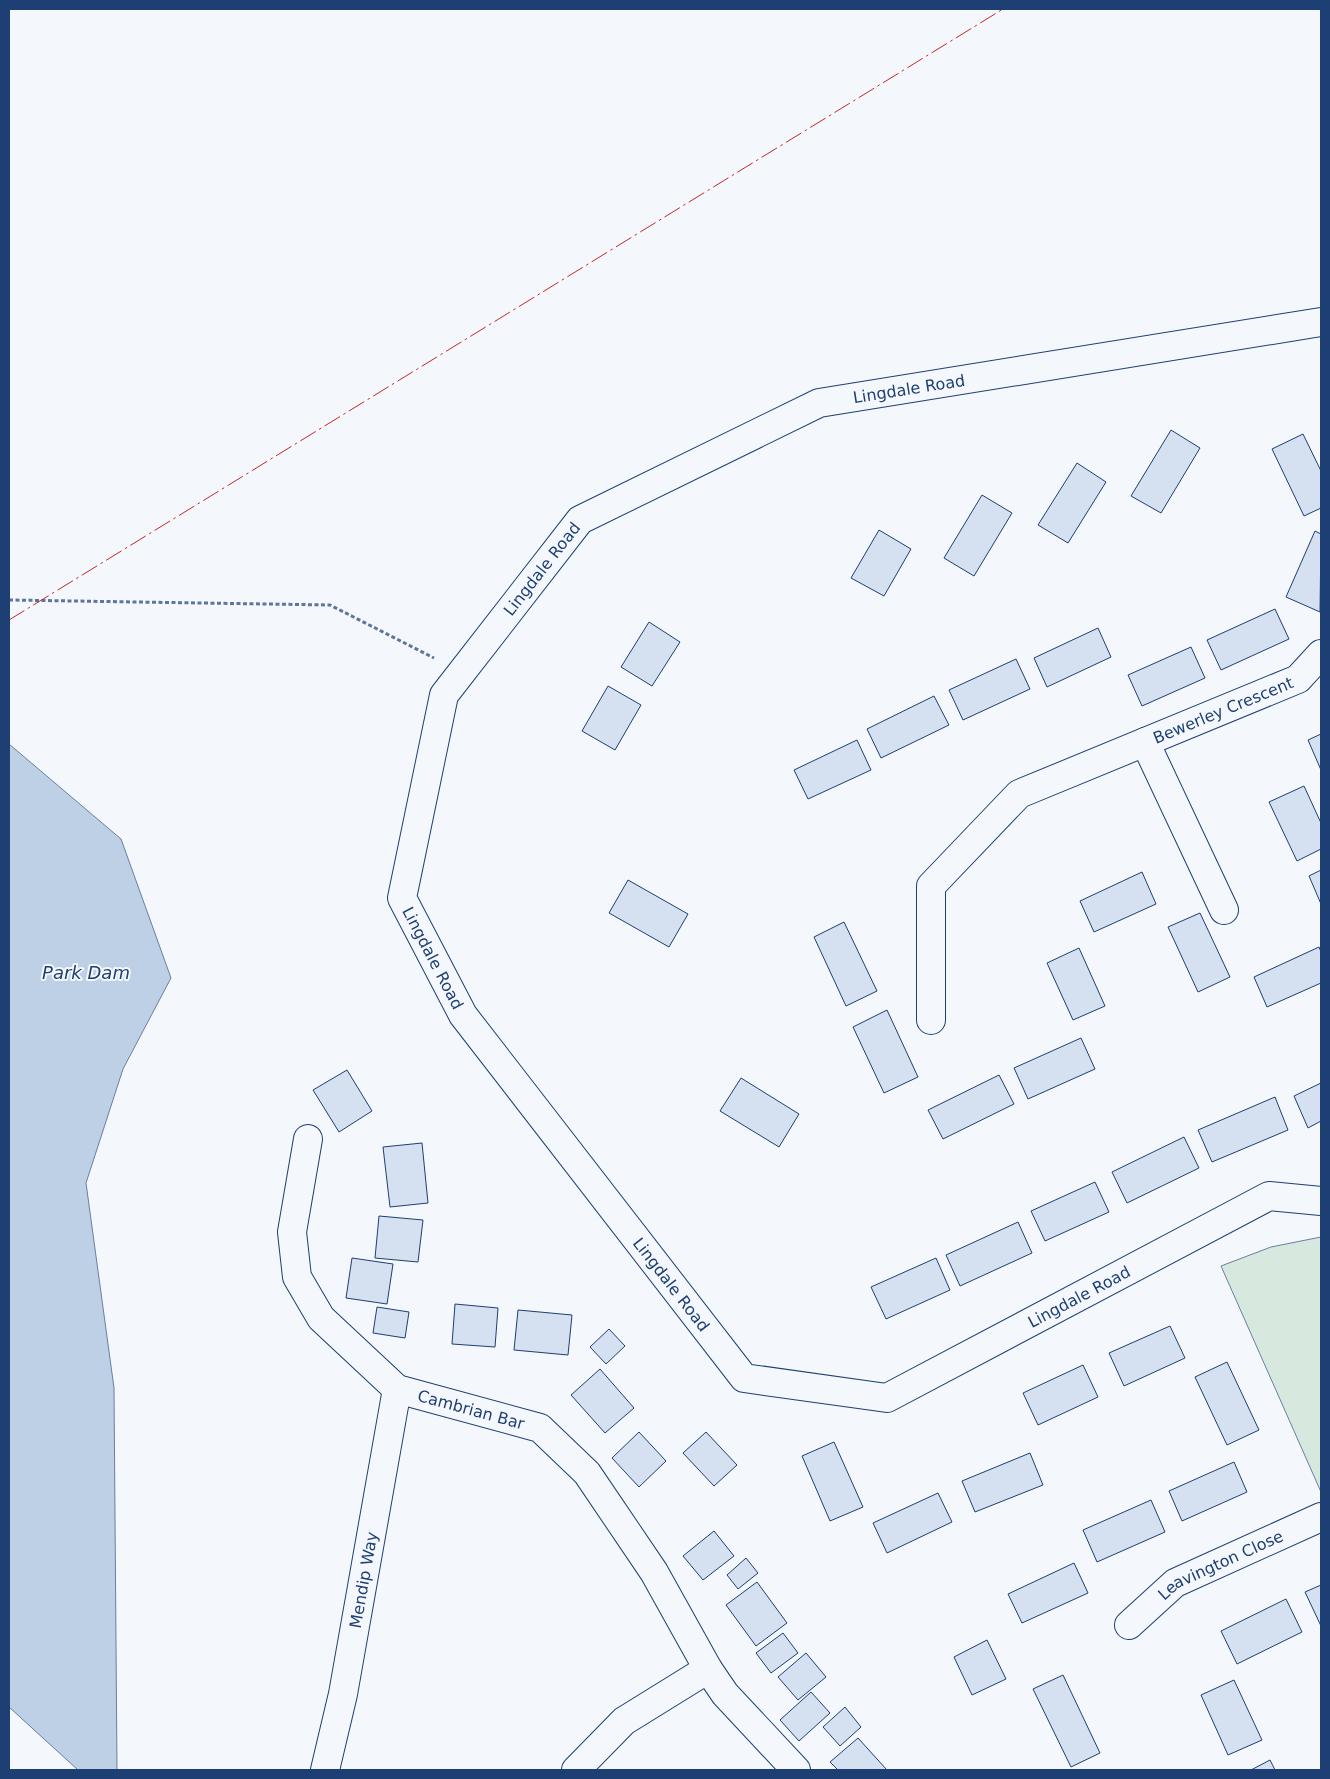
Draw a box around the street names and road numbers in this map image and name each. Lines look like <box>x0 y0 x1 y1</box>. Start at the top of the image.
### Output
street label: Lingdale Road <box>852 371 966 407</box>
street label: Lingdale Road <box>500 519 584 619</box>
street label: Bewerley Crescent <box>1150 673 1296 747</box>
street label: Lingdale Road <box>399 903 468 1012</box>
street label: Lingdale Road <box>629 1234 714 1335</box>
street label: Lingdale Road <box>1024 1262 1133 1331</box>
street label: Cambrian Bar <box>415 1386 527 1433</box>
street label: Leavington Close <box>1154 1526 1286 1604</box>
street label: Mendip Way <box>345 1530 381 1630</box>

